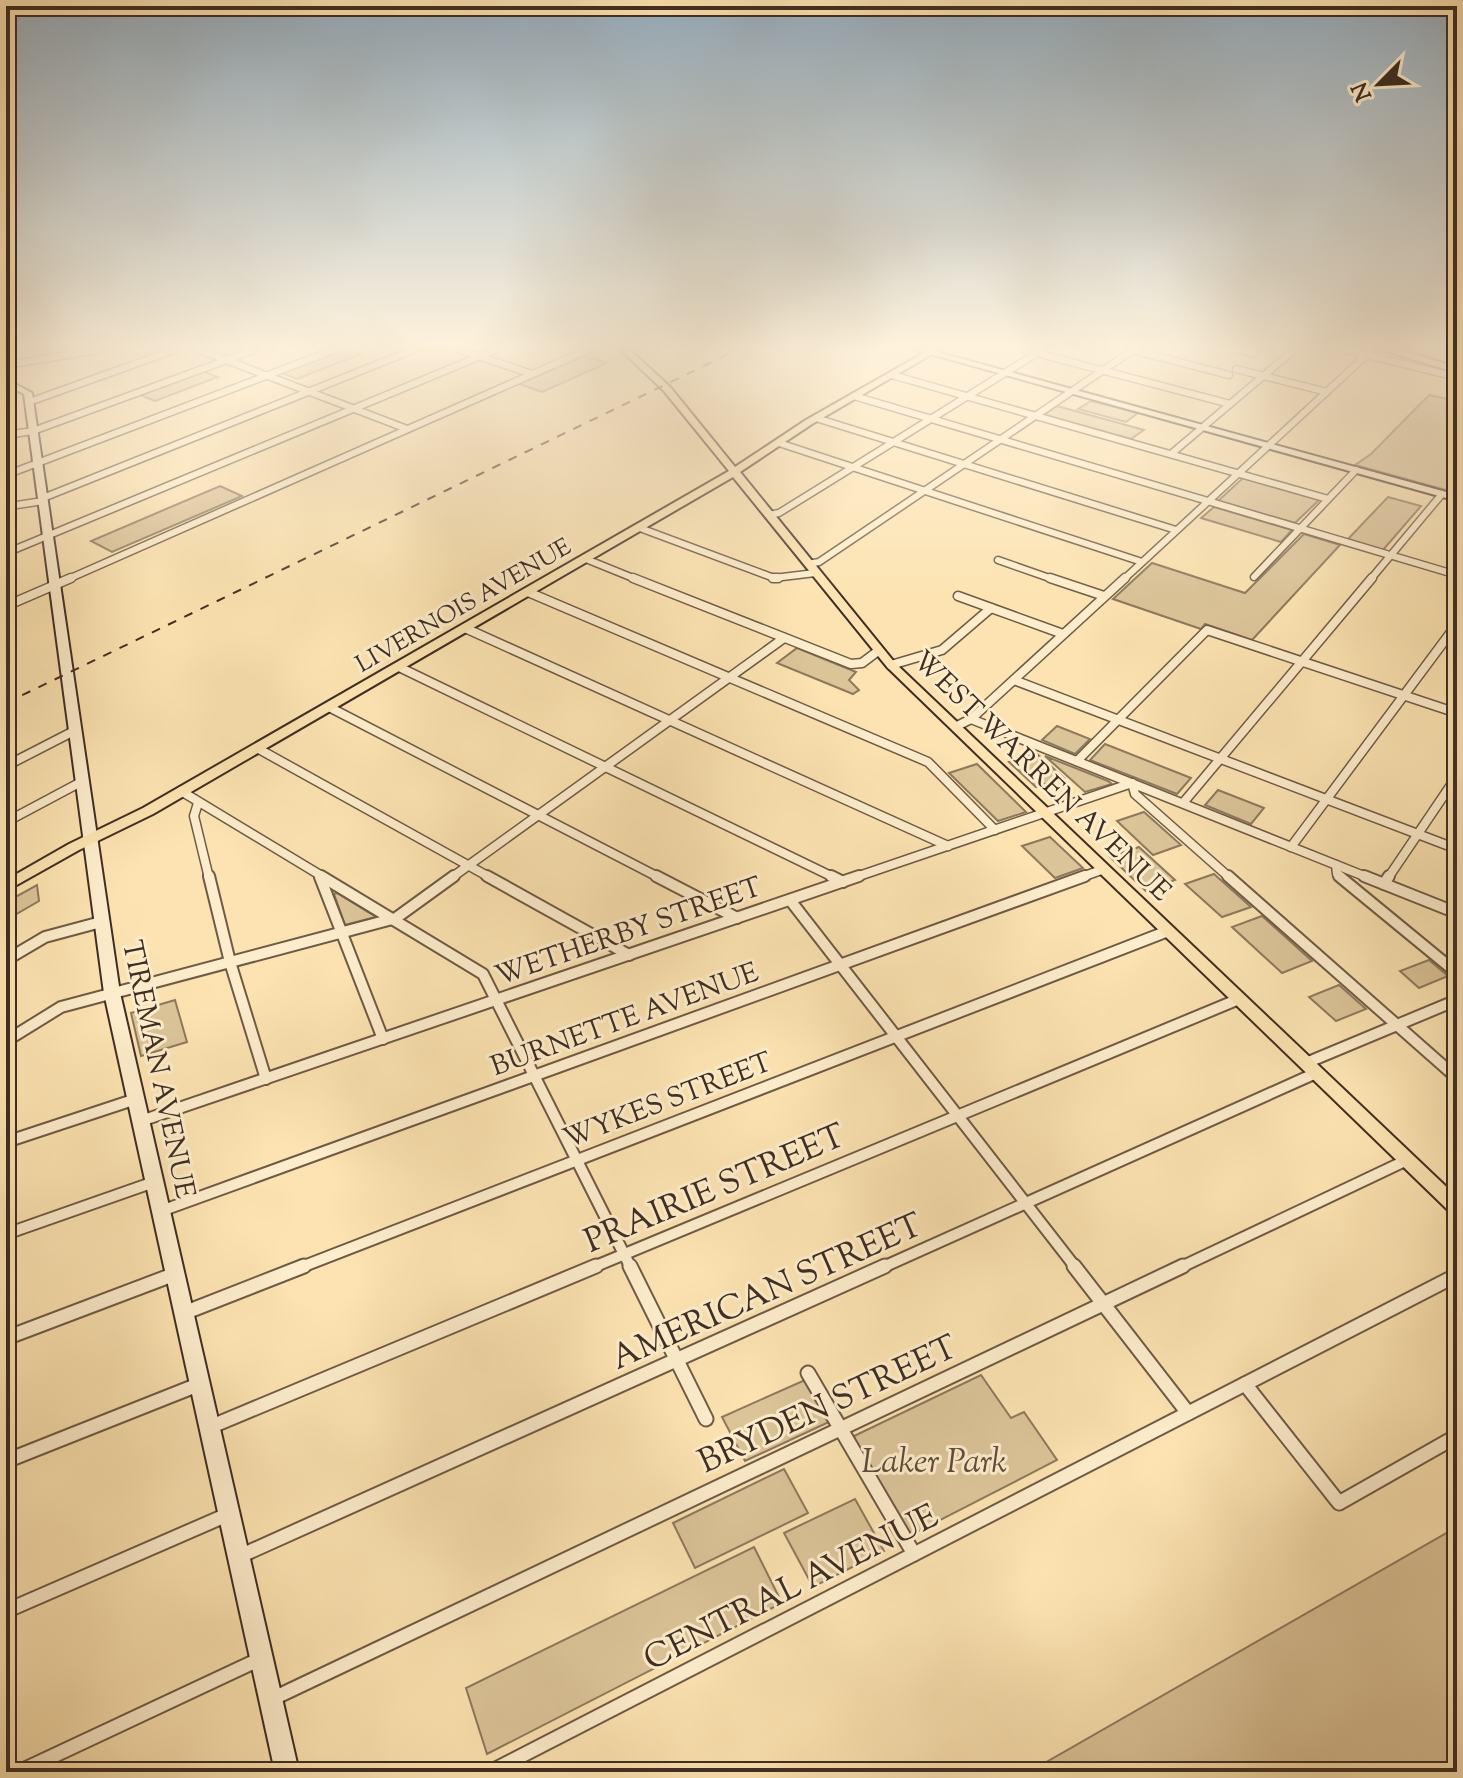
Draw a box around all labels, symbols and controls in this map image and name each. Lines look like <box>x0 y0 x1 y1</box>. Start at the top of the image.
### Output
north arrow <box>1339 44 1419 124</box>
text: N <box>1345 76 1382 105</box>
street label: LIVERNOIS AVENUE <box>350 531 578 682</box>
street label: WEST WARREN AVENUE <box>903 643 1179 912</box>
street label: WETHERBY STREET <box>490 868 768 997</box>
street label: TIREMAN AVENUE <box>110 937 204 1203</box>
street label: BURNETTE AVENUE <box>485 954 765 1088</box>
street label: WYKES STREET <box>558 1043 779 1160</box>
street label: PRAIRIE STREET <box>577 1113 854 1267</box>
street label: AMERICAN STREET <box>604 1202 931 1384</box>
street label: BRYDEN STREET <box>691 1325 966 1488</box>
park label: Laker Park <box>861 1439 1007 1488</box>
street label: CENTRAL AVENUE <box>636 1494 947 1685</box>

